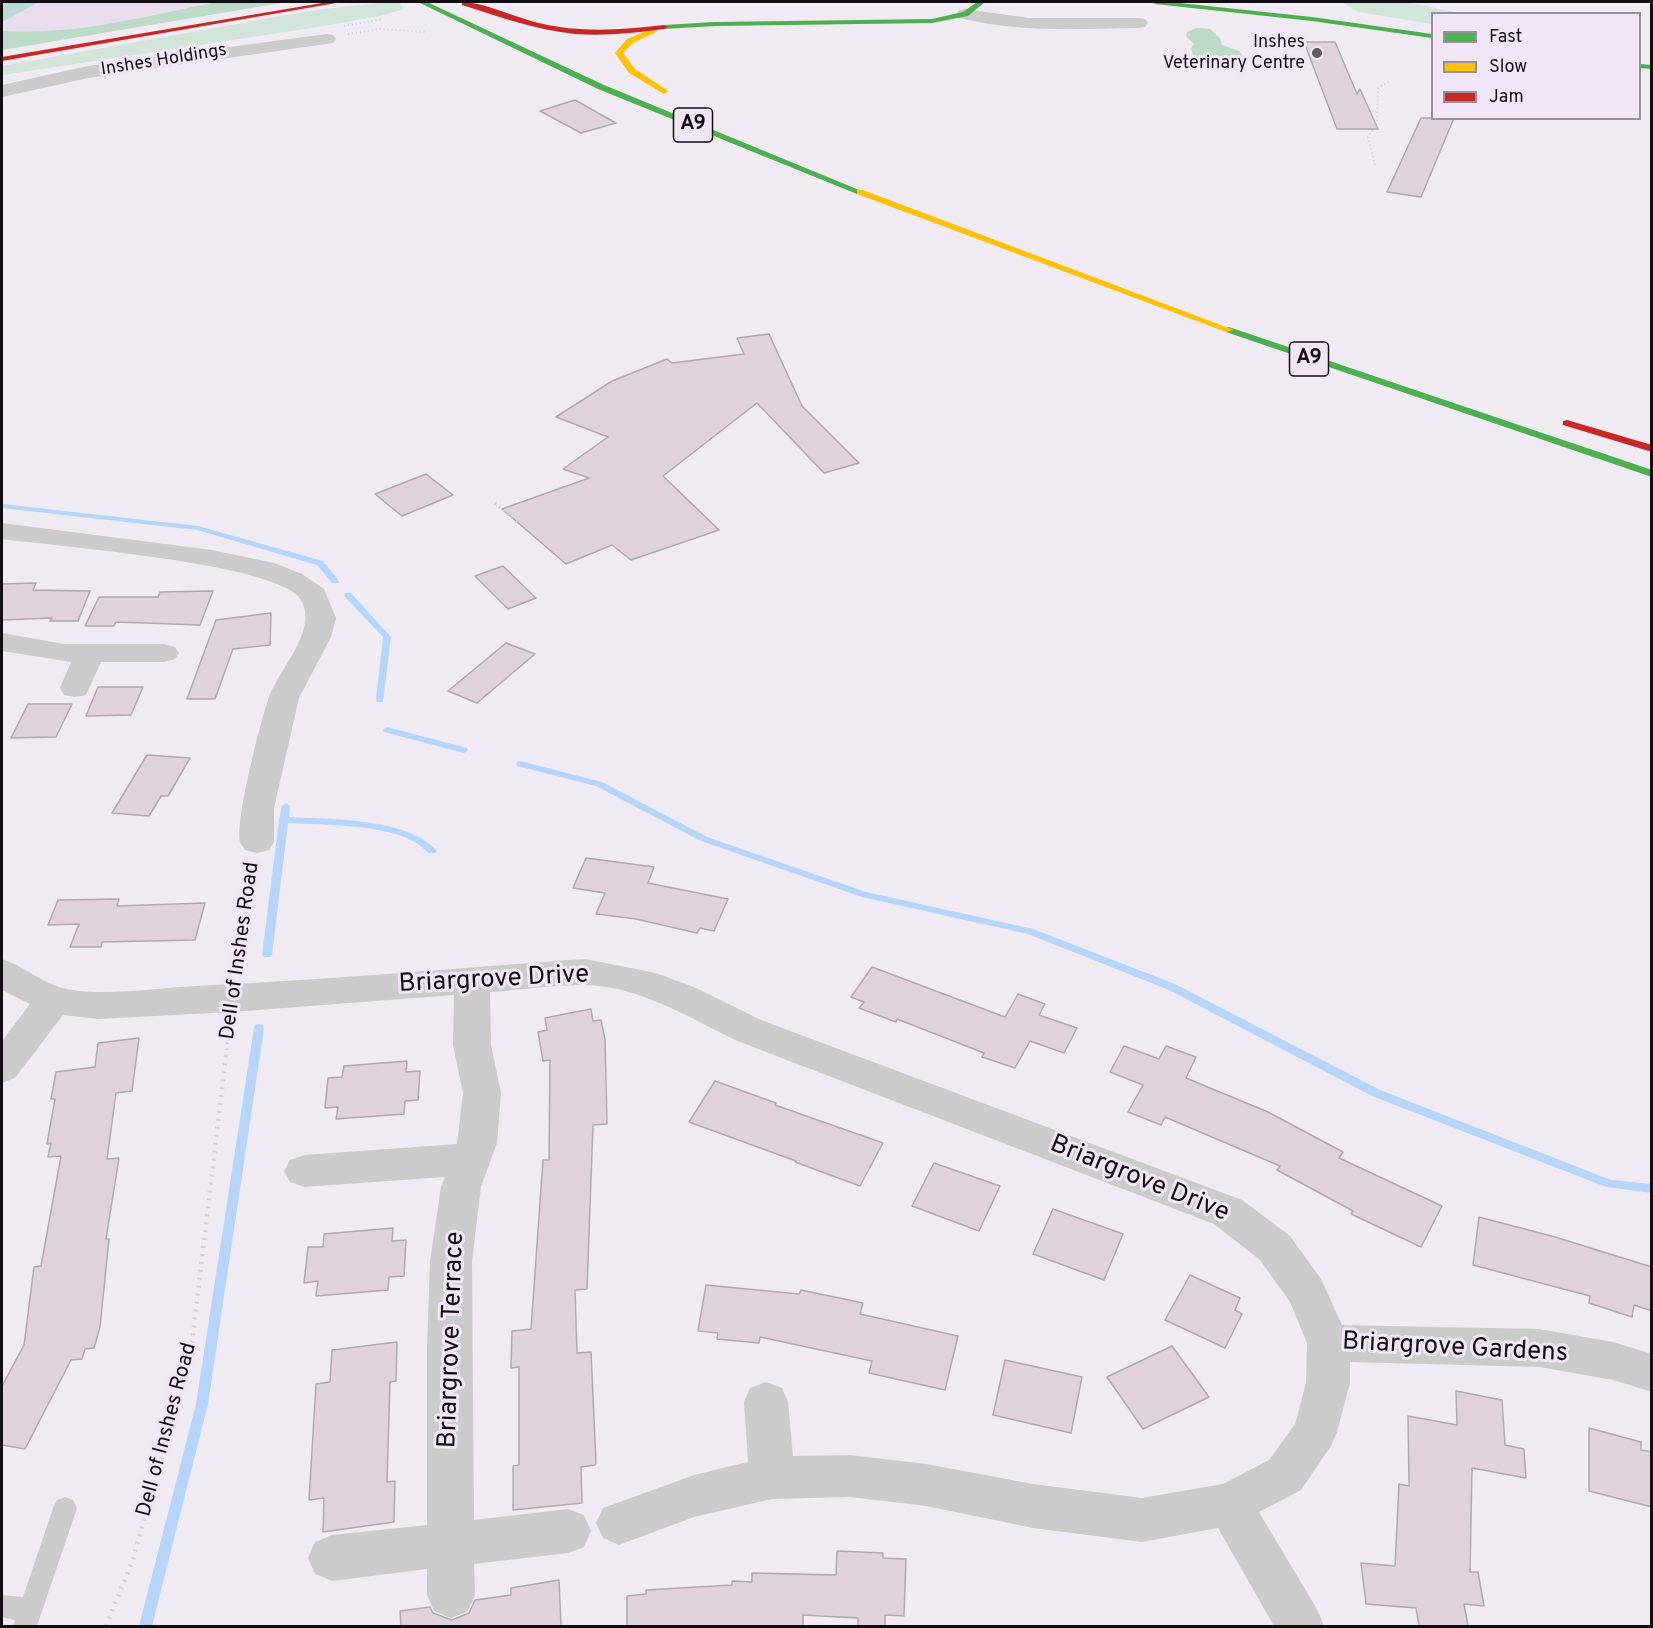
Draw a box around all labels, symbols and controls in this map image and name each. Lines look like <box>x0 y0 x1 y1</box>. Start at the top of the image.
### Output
legend <box>1431 12 1641 120</box>
text: Fast <box>1489 26 1522 49</box>
place label: Inshes Veterinary Centre <box>1163 32 1305 74</box>
street label: Inshes Holdings <box>99 40 229 82</box>
marker: Inshes Veterinary Centre <box>1310 46 1324 60</box>
text: Slow <box>1489 56 1527 79</box>
text: Jam <box>1489 86 1524 109</box>
road number: A9 <box>674 108 712 142</box>
road number: A9 <box>1290 342 1328 376</box>
street label: Dell of Inshes Road <box>216 861 266 1041</box>
street label: Briargrove Drive <box>398 960 590 1002</box>
street label: Briargrove Drive <box>1045 1130 1233 1230</box>
street label: Briargrove Terrace <box>434 1231 472 1449</box>
street label: Briargrove Gardens <box>1341 1328 1569 1370</box>
street label: Dell of Inshes Road <box>133 1340 203 1520</box>

